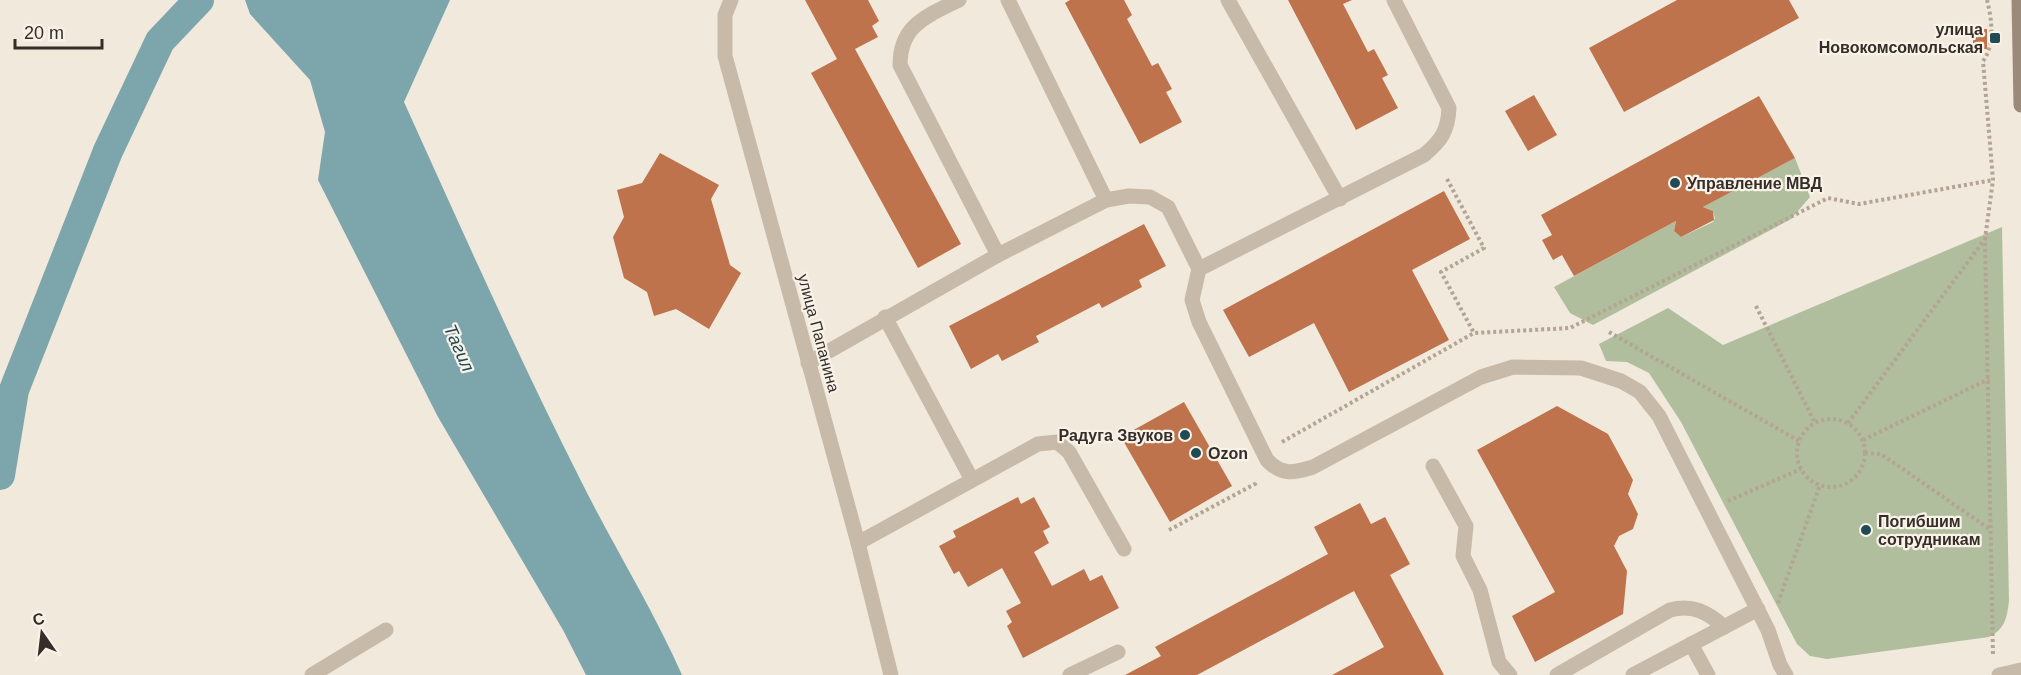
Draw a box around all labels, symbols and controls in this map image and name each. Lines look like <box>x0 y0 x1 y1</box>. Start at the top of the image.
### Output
scale bar <box>15 12 102 50</box>
place label: улица Новокомсомольская <box>1819 21 1983 56</box>
text: 20 m <box>24 23 64 43</box>
marker: улица Новокомсомольская <box>1988 31 2002 45</box>
place label: Управление МВД <box>1687 175 1823 192</box>
marker: Управление МВД <box>1668 176 1682 190</box>
street label: улица Папанина <box>795 272 843 394</box>
water label: Тагил <box>440 321 478 375</box>
place label: Радуга Звуков <box>1059 427 1173 444</box>
marker: Радуга Звуков <box>1178 428 1192 442</box>
place label: Ozon <box>1208 445 1248 462</box>
marker: Ozon <box>1189 446 1203 460</box>
place label: Погибшим сотрудникам <box>1878 513 1981 548</box>
marker: Погибшим сотрудникам <box>1859 523 1873 537</box>
north arrow <box>12 603 72 663</box>
text: С <box>31 609 47 629</box>

